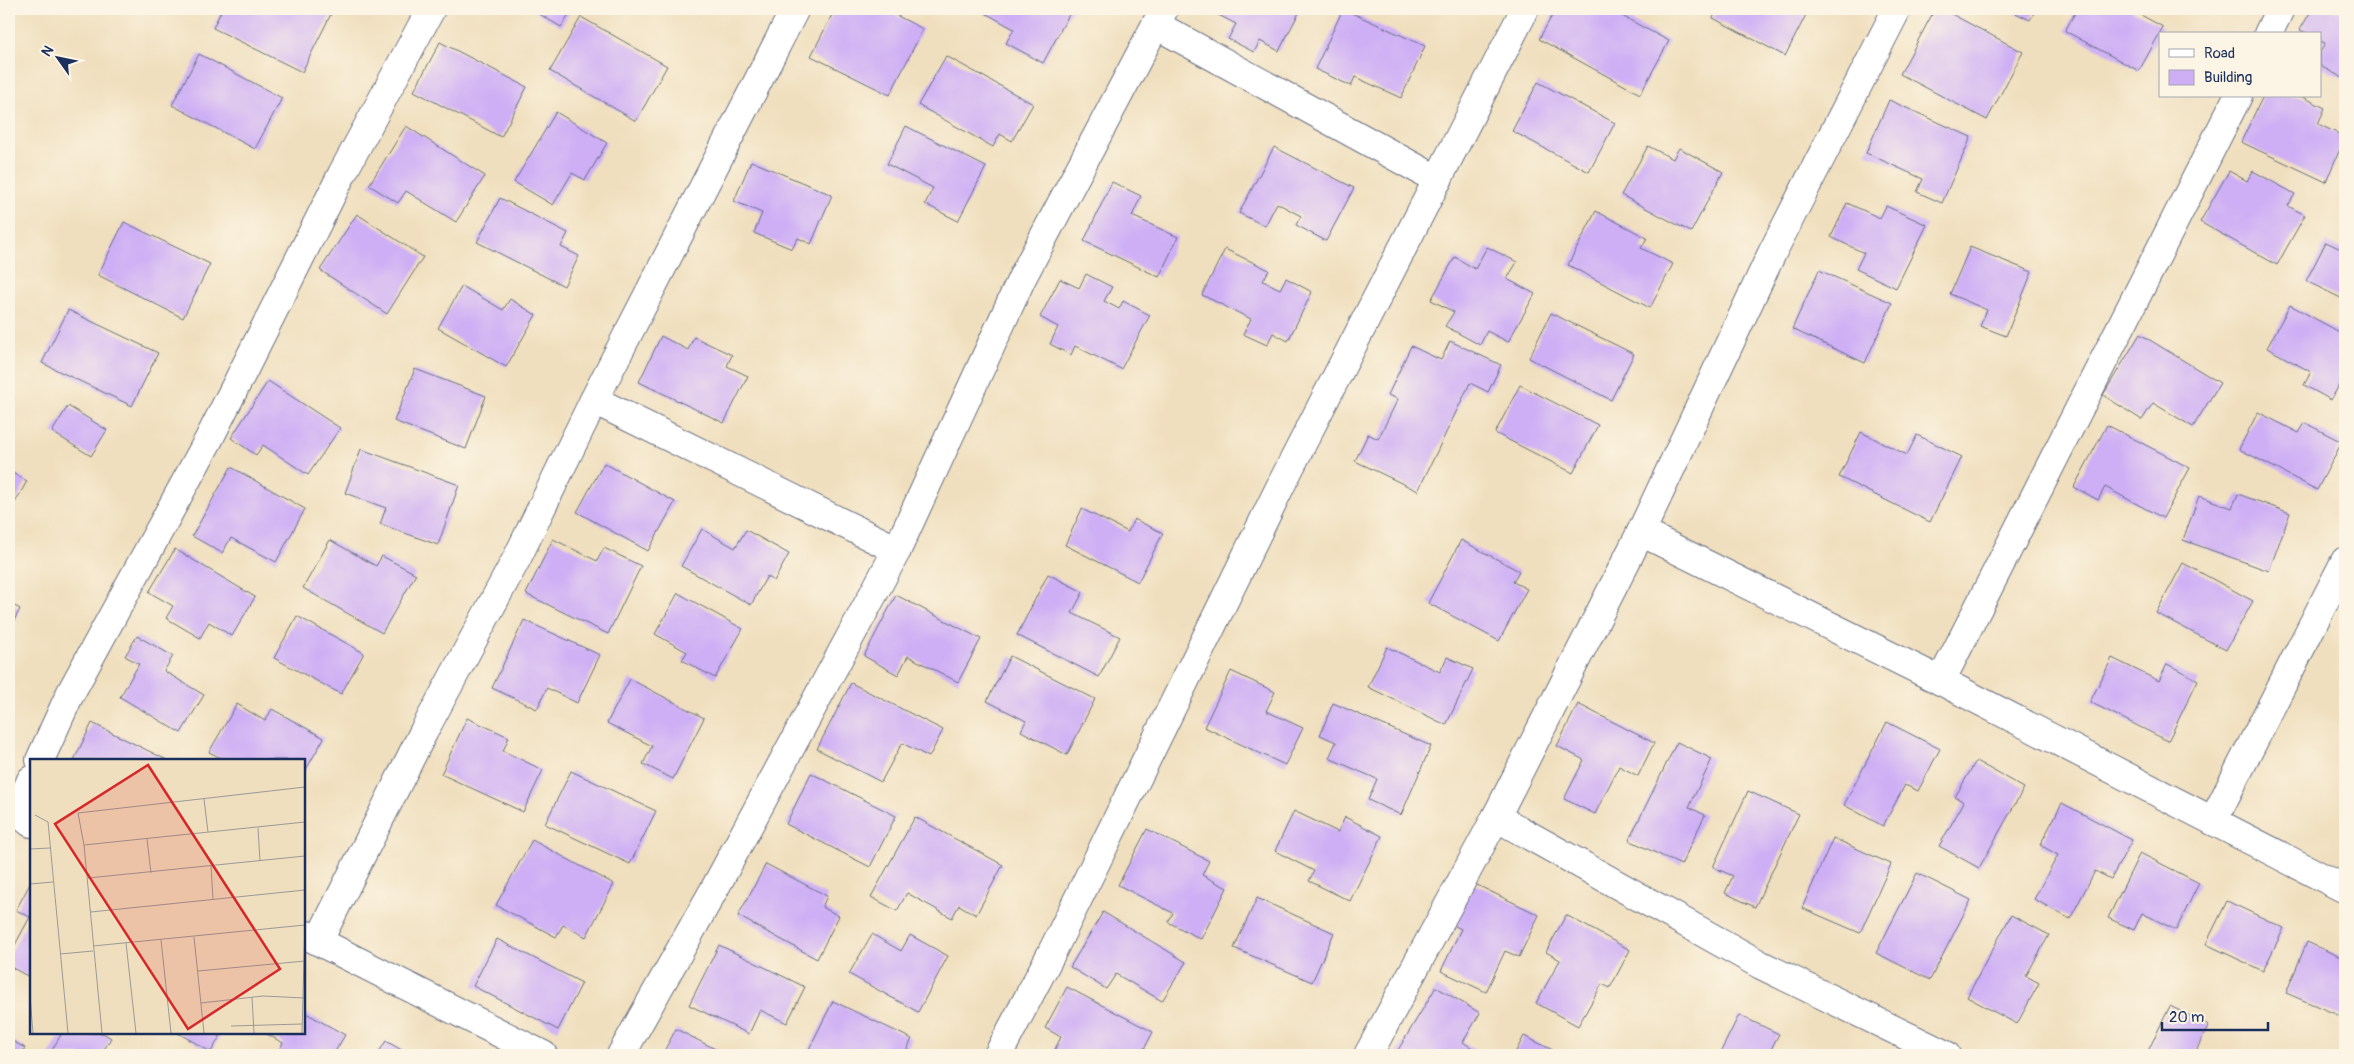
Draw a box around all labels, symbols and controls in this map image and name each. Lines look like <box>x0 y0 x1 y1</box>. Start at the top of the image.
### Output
north arrow <box>32 32 82 82</box>
legend <box>2159 32 2322 98</box>
text: N <box>38 43 57 60</box>
text: Road <box>2204 44 2235 63</box>
text: Building <box>2204 68 2252 87</box>
inset map <box>30 759 305 1034</box>
scale bar <box>2162 999 2268 1031</box>
text: 20 m <box>2169 1008 2204 1027</box>

